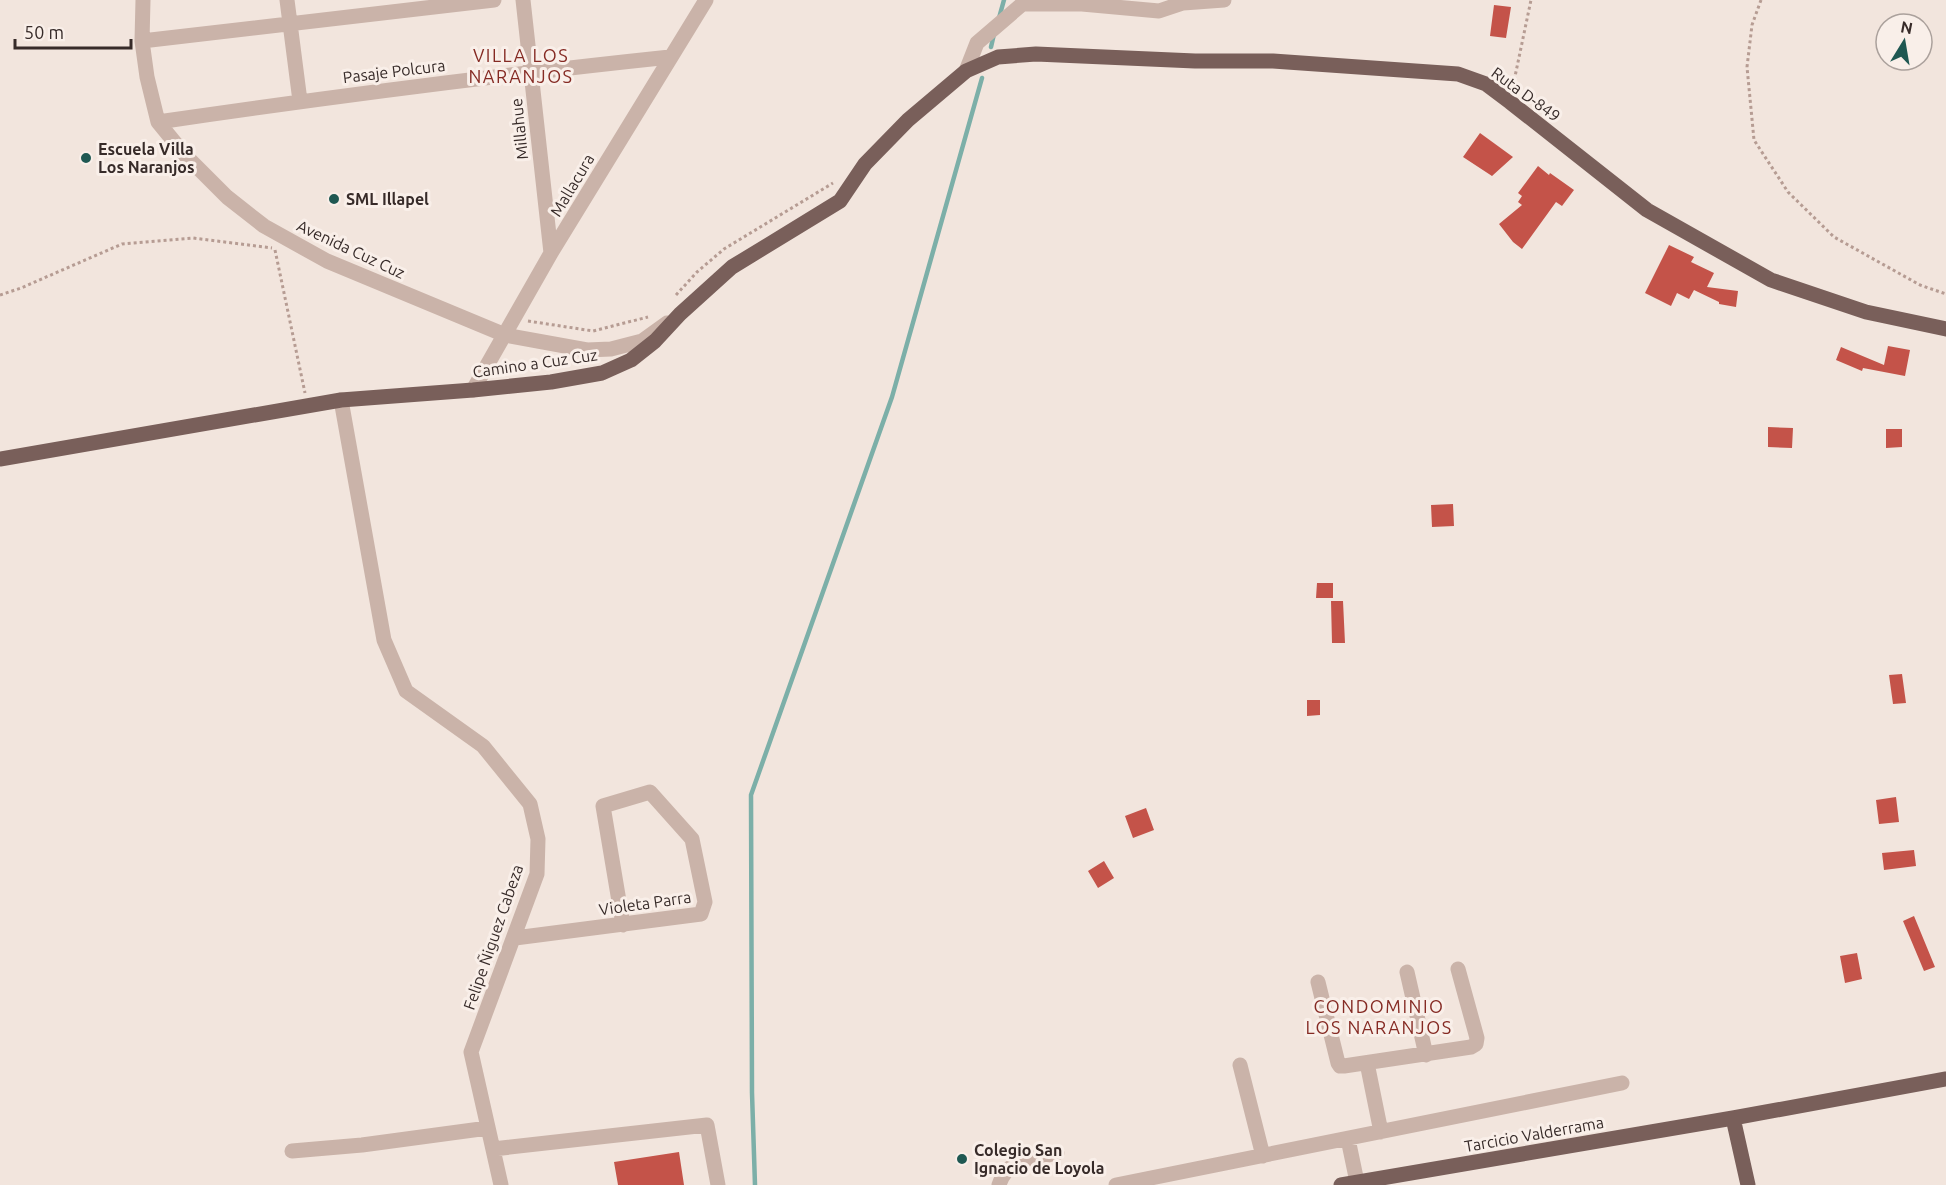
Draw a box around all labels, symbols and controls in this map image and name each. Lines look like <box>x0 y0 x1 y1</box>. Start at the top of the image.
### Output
scale bar <box>15 12 130 50</box>
north arrow <box>1874 12 1934 72</box>
text: N <box>1899 17 1914 37</box>
text: 50 m <box>24 22 64 42</box>
district label: VILLA LOS NARANJOS <box>468 45 574 86</box>
street label: Pasaje Polcura <box>342 56 446 86</box>
street label: Ruta D-849 <box>1488 63 1564 125</box>
street label: Millahue <box>507 97 531 161</box>
place label: Escuela Villa Los Naranjos <box>98 140 195 176</box>
marker: Escuela Villa Los Naranjos <box>79 151 93 165</box>
street label: Mallacura <box>546 151 598 219</box>
place label: SML Illapel <box>346 190 429 208</box>
marker: SML Illapel <box>327 192 341 206</box>
street label: Avenida Cuz Cuz <box>294 216 408 282</box>
street label: Camino a Cuz Cuz <box>471 345 599 381</box>
street label: Felipe Ñiguez Cabeza <box>459 862 526 1012</box>
street label: Violeta Parra <box>598 888 692 918</box>
district label: CONDOMINIO LOS NARANJOS <box>1305 996 1453 1037</box>
street label: Tarcicio Valderrama <box>1463 1113 1605 1155</box>
place label: Colegio San Ignacio de Loyola <box>974 1141 1105 1177</box>
marker: Colegio San Ignacio de Loyola <box>955 1152 969 1166</box>

